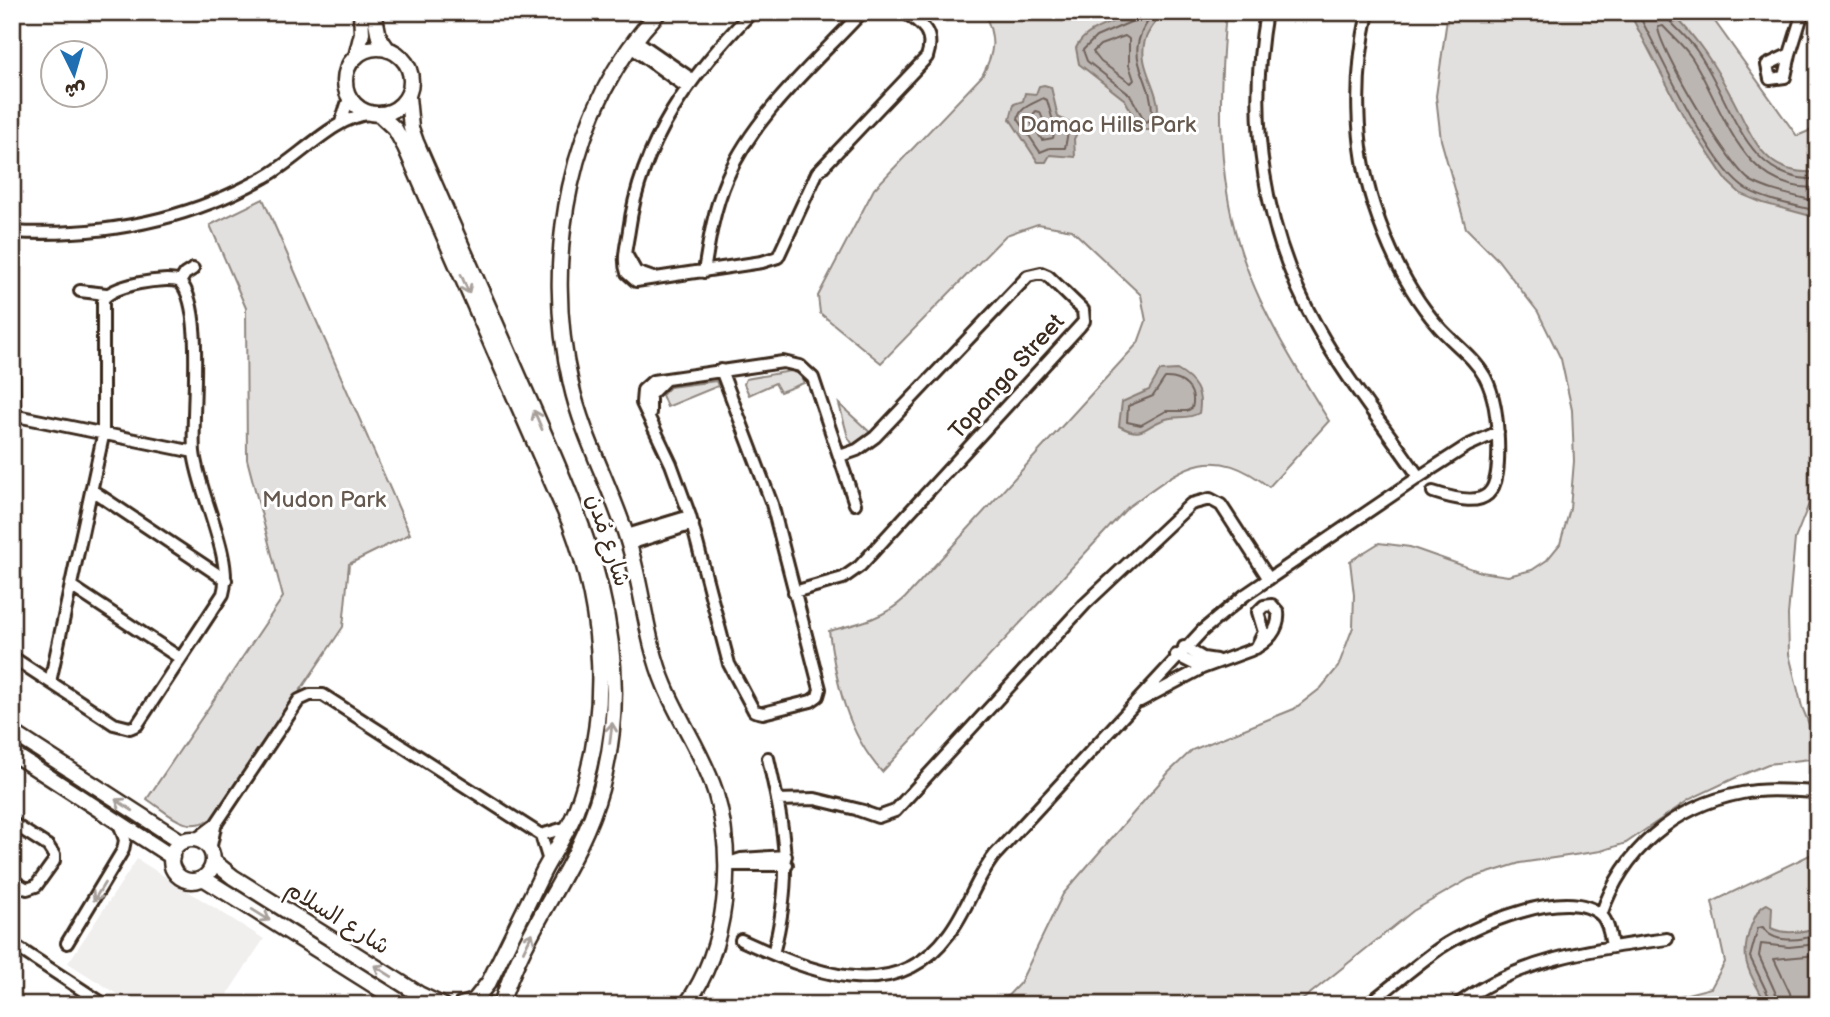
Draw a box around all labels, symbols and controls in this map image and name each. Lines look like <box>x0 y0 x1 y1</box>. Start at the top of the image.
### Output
north arrow <box>38 38 108 108</box>
text: ش <box>64 77 87 102</box>
park label: Damac Hills Park <box>1020 111 1197 139</box>
one-way arrow <box>459 273 472 294</box>
street label: Topanga Street <box>943 308 1070 445</box>
one-way arrow <box>531 410 544 432</box>
park label: Mudon Park <box>262 486 387 514</box>
street label: شارع مُدن <box>579 491 636 590</box>
one-way arrow <box>605 722 618 744</box>
one-way arrow <box>115 798 135 812</box>
street label: شارع السلام <box>279 875 395 963</box>
one-way arrow <box>91 882 106 901</box>
one-way arrow <box>250 908 270 922</box>
one-way arrow <box>522 932 536 953</box>
one-way arrow <box>373 964 393 978</box>

